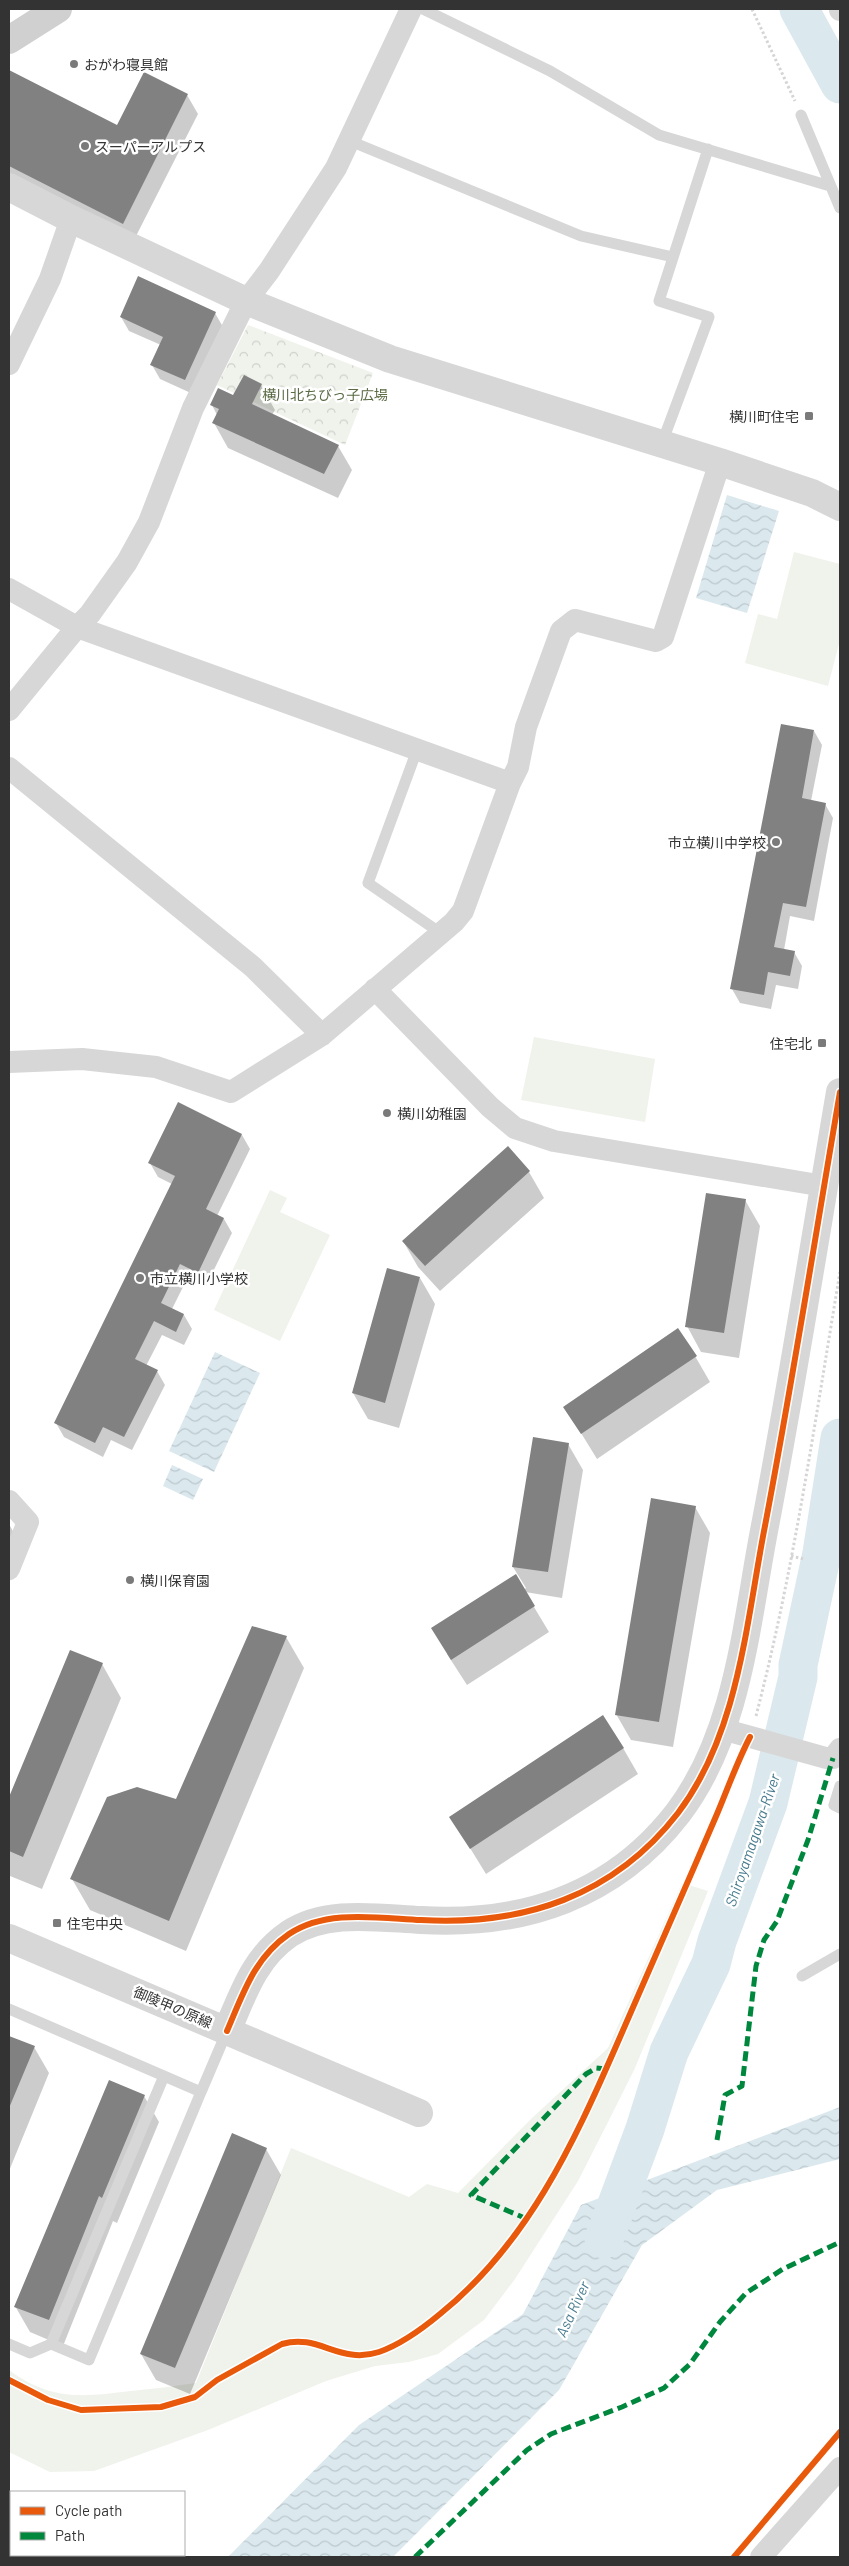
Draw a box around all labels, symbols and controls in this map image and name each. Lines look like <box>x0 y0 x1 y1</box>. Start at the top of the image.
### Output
place label: おがわ寝具館 <box>84 56 168 73</box>
marker: おがわ寝具館 <box>68 58 80 70</box>
place label: スーパーアルプス <box>95 138 206 155</box>
marker: スーパーアルプス <box>79 140 91 152</box>
park label: 横川北ちびっ子広場 <box>262 386 388 403</box>
place label: 横川町住宅 <box>729 408 799 425</box>
marker: 横川町住宅 <box>803 410 815 422</box>
place label: 市立横川中学校 <box>668 834 766 851</box>
marker: 市立横川中学校 <box>770 836 782 848</box>
place label: 住宅北 <box>770 1035 812 1052</box>
marker: 住宅北 <box>816 1037 828 1049</box>
place label: 横川幼稚園 <box>397 1105 467 1122</box>
marker: 横川幼稚園 <box>381 1107 393 1119</box>
place label: 市立横川小学校 <box>150 1270 248 1287</box>
marker: 市立横川小学校 <box>134 1272 146 1284</box>
place label: 横川保育園 <box>140 1572 210 1589</box>
marker: 横川保育園 <box>124 1574 136 1586</box>
water label: Shiroyamagawa-River <box>721 1771 783 1909</box>
place label: 住宅中央 <box>67 1915 123 1932</box>
marker: 住宅中央 <box>51 1917 63 1929</box>
street label: 御陵甲の原線 <box>131 1983 215 2031</box>
water label: Asa River <box>551 2278 593 2340</box>
legend <box>10 2491 185 2556</box>
text: Cycle path <box>55 2501 122 2519</box>
text: Path <box>55 2526 85 2544</box>

